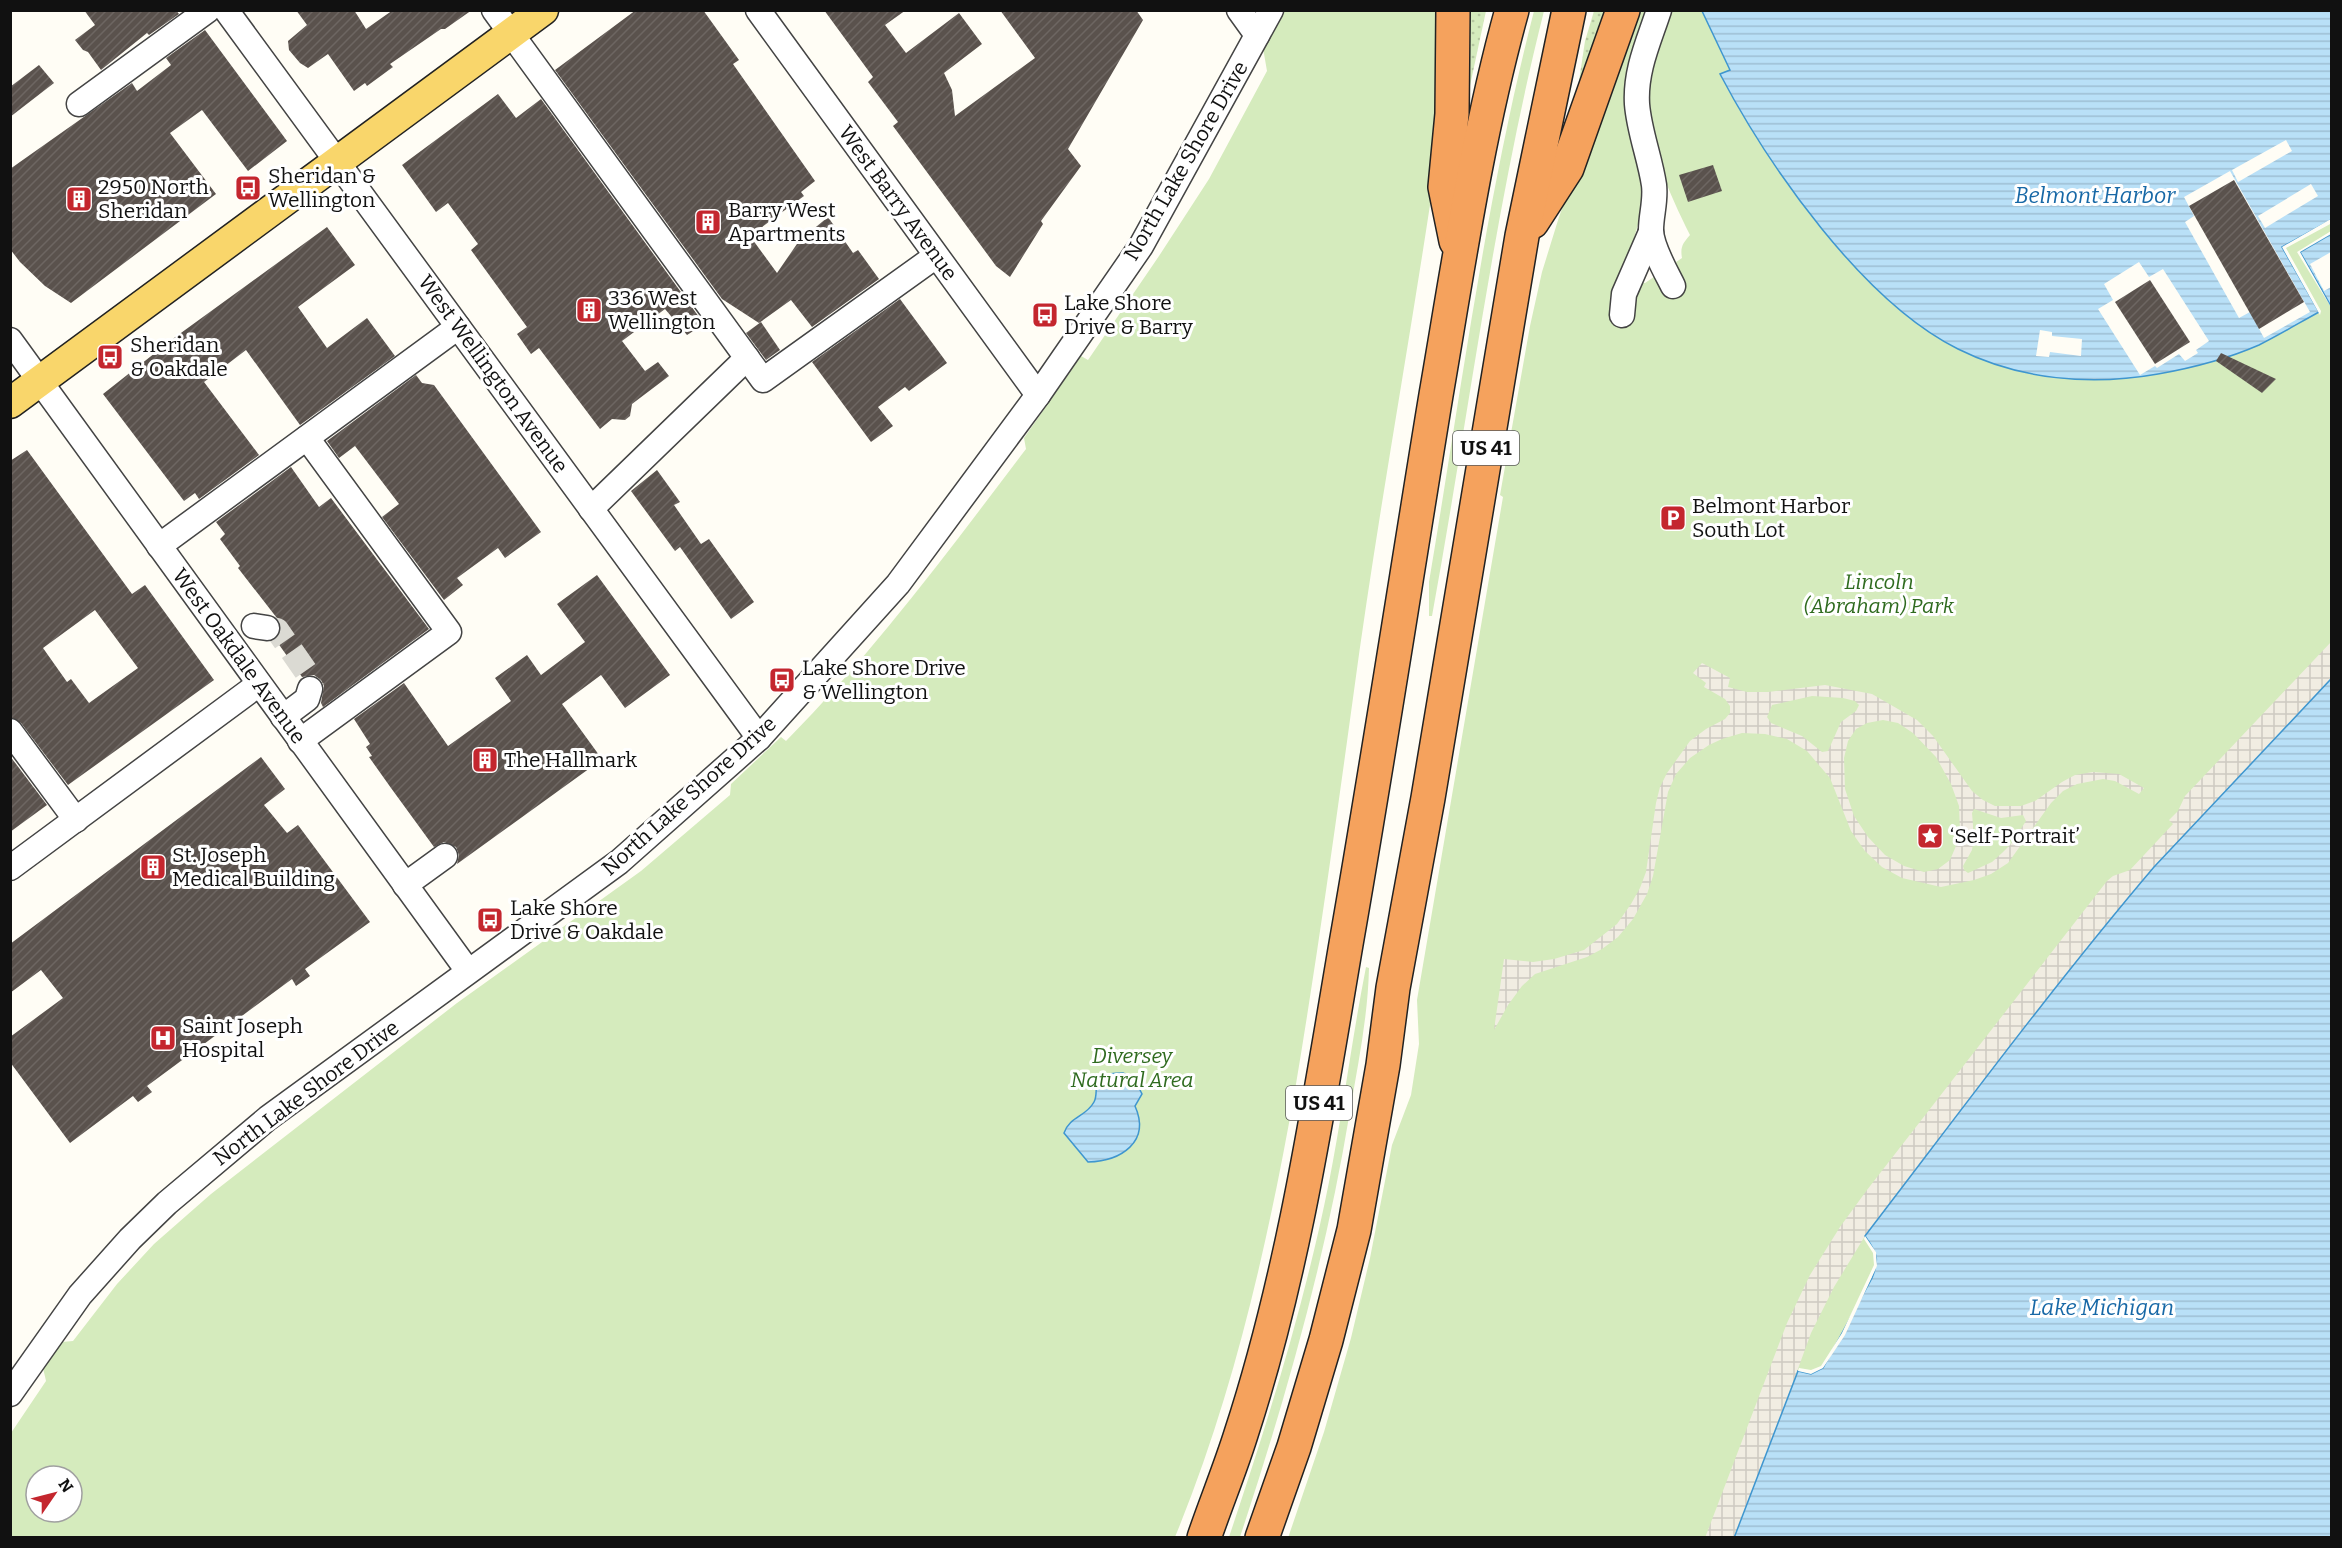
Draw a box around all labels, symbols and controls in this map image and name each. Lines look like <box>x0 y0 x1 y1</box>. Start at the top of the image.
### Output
street label: North Lake Shore Drive <box>1118 57 1254 265</box>
street label: West Barry Avenue <box>833 120 963 286</box>
place label: Sheridan & Wellington <box>268 163 376 213</box>
bus stop icon: Sheridan & Wellington <box>233 173 263 203</box>
place label: 2950 North Sheridan <box>98 174 209 224</box>
water label: Belmont Harbor <box>2015 182 2176 209</box>
building icon: 2950 North Sheridan <box>64 184 94 214</box>
place label: Barry West Apartments <box>728 197 846 247</box>
building icon: Barry West Apartments <box>693 207 723 237</box>
street label: West Wellington Avenue <box>412 270 574 478</box>
place label: 336 West Wellington <box>608 285 715 335</box>
place label: Lake Shore Drive & Barry <box>1064 290 1194 340</box>
building icon: 336 West Wellington <box>574 295 604 325</box>
bus stop icon: Lake Shore Drive & Barry <box>1030 300 1060 330</box>
place label: Sheridan & Oakdale <box>130 332 228 382</box>
bus stop icon: Sheridan & Oakdale <box>95 342 125 372</box>
road number: US 41 <box>1453 431 1519 465</box>
place label: Belmont Harbor South Lot <box>1692 493 1850 543</box>
parking icon: Belmont Harbor South Lot <box>1658 503 1688 533</box>
street label: West Oakdale Avenue <box>167 563 311 749</box>
park label: Lincoln (Abraham) Park <box>1804 569 1955 619</box>
place label: Lake Shore Drive & Wellington <box>802 655 966 705</box>
bus stop icon: Lake Shore Drive & Wellington <box>767 665 797 695</box>
street label: North Lake Shore Drive <box>596 711 782 881</box>
building icon: The Hallmark <box>470 745 500 775</box>
place label: The Hallmark <box>504 747 637 773</box>
place icon: ‘Self-Portrait’ <box>1915 821 1945 851</box>
place label: ‘Self-Portrait’ <box>1950 823 2080 849</box>
place label: St. Joseph Medical Building <box>172 842 335 892</box>
building icon: St. Joseph Medical Building <box>138 852 168 882</box>
place label: Lake Shore Drive & Oakdale <box>510 895 664 945</box>
bus stop icon: Lake Shore Drive & Oakdale <box>475 905 505 935</box>
place label: Saint Joseph Hospital <box>182 1013 303 1063</box>
street label: North Lake Shore Drive <box>208 1015 404 1171</box>
hospital icon: Saint Joseph Hospital <box>148 1023 178 1053</box>
park label: Diversey Natural Area <box>1070 1043 1194 1093</box>
road number: US 41 <box>1286 1086 1352 1120</box>
water label: Lake Michigan <box>2030 1294 2174 1321</box>
north arrow <box>24 1464 84 1524</box>
text: N <box>55 1475 77 1496</box>

